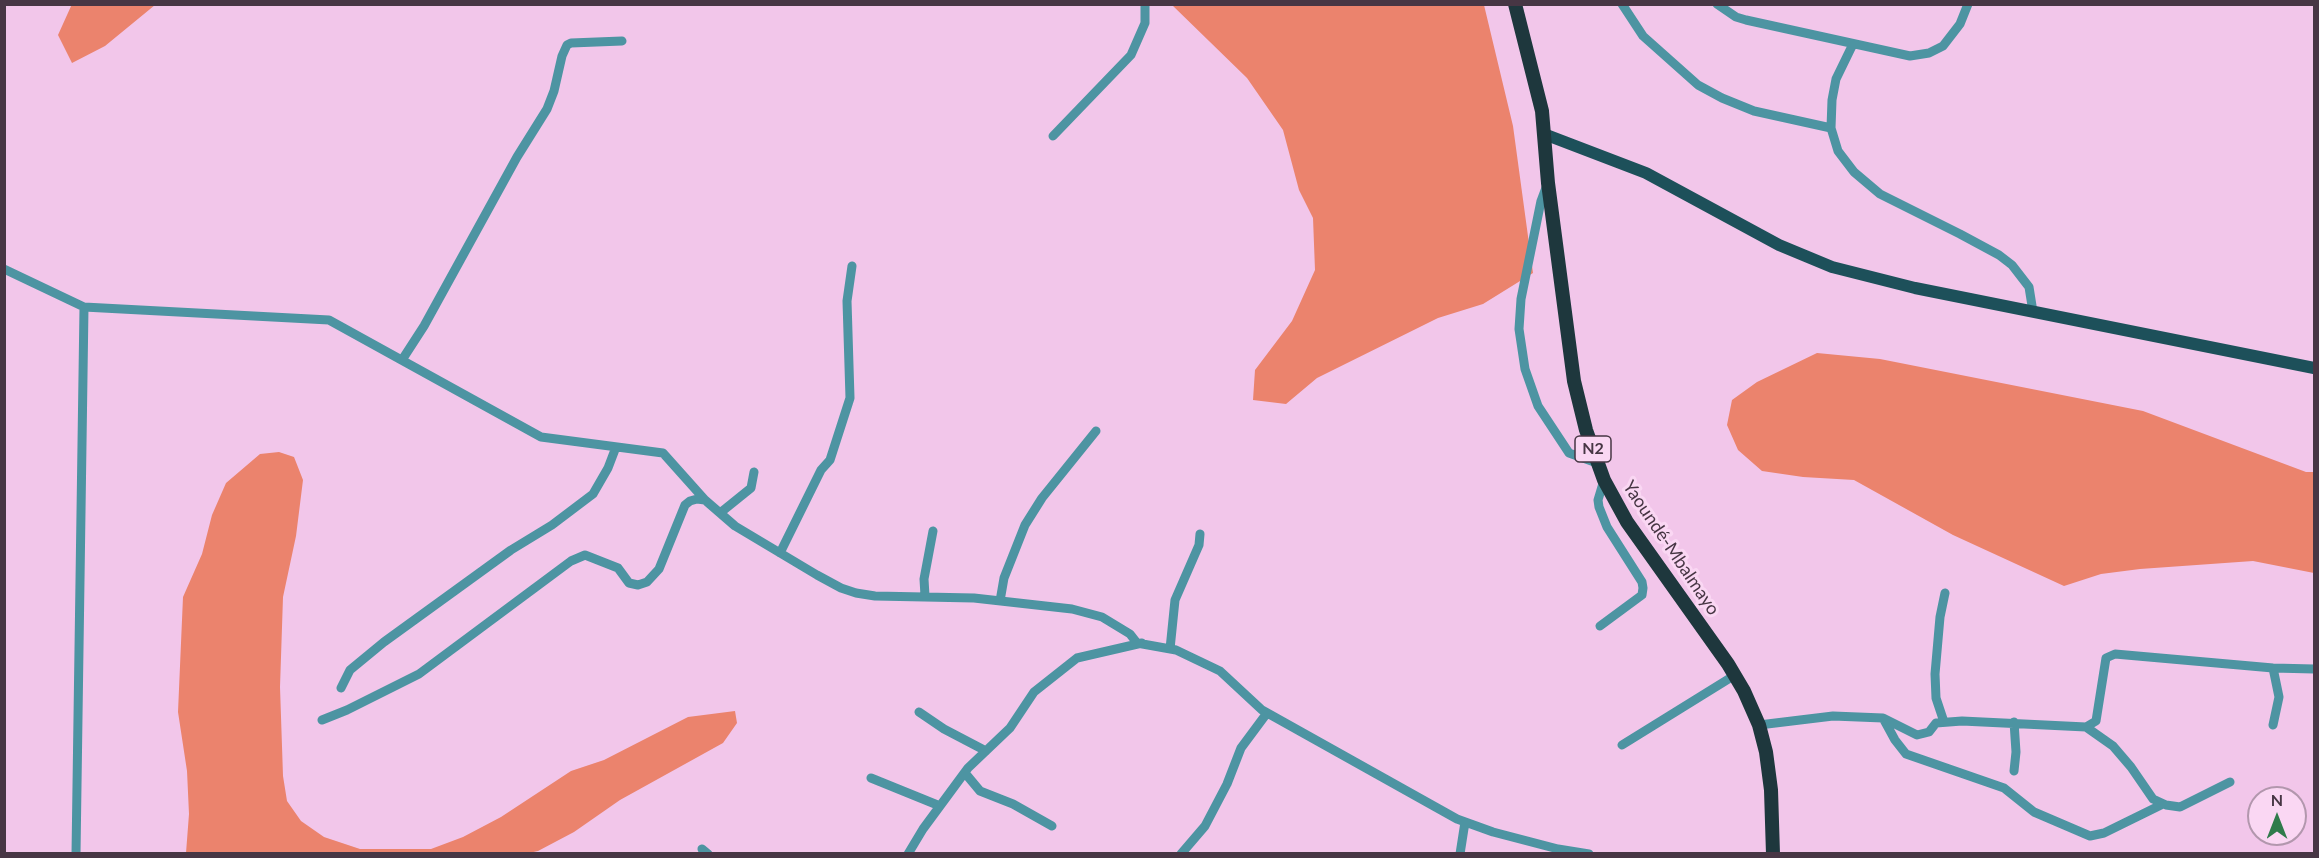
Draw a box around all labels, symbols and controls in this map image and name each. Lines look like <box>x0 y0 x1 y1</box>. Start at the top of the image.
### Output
road number: N2 <box>1575 436 1611 462</box>
street label: Yaoundé-Mbalmayo <box>1618 477 1724 619</box>
north arrow <box>2247 786 2307 846</box>
text: N <box>2271 790 2283 809</box>

